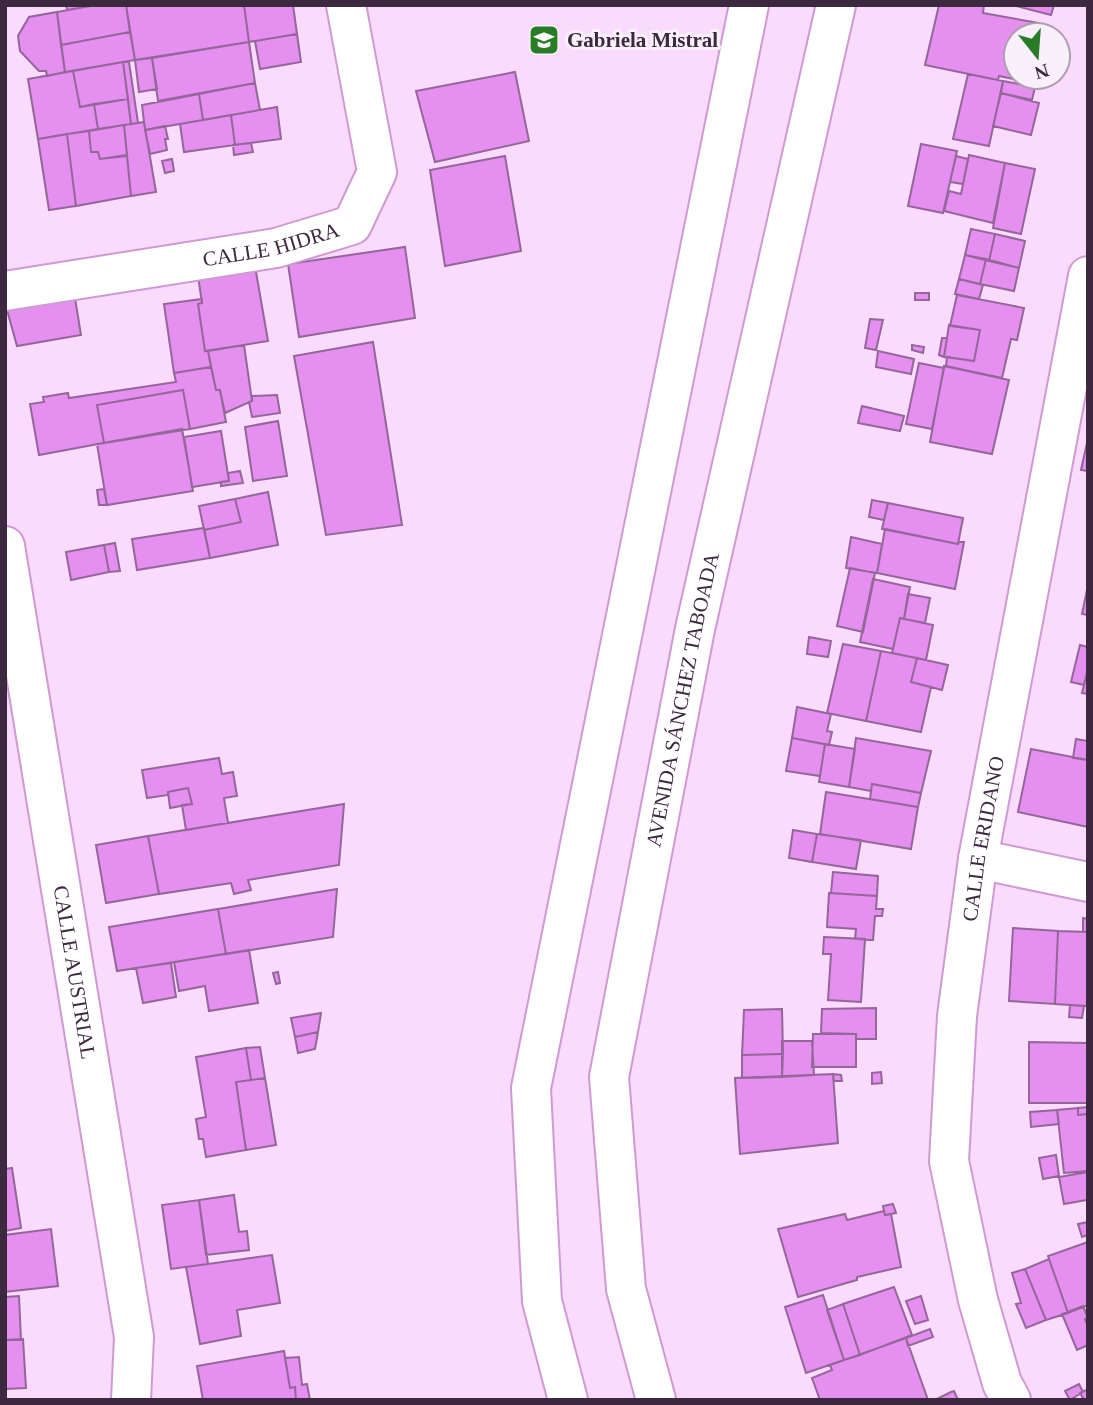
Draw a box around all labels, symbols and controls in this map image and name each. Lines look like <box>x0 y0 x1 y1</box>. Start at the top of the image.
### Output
north arrow <box>1002 21 1072 91</box>
school or university icon: Gabriela Mistral <box>527 23 561 57</box>
place label: Gabriela Mistral <box>567 28 718 52</box>
text: N <box>1032 60 1051 84</box>
street label: CALLE HIDRA <box>201 217 343 271</box>
street label: AVENIDA SÁNCHEZ TABOADA <box>641 549 724 849</box>
street label: CALLE ERIDANO <box>958 754 1009 923</box>
street label: CALLE AUSTRIAL <box>49 884 101 1061</box>

